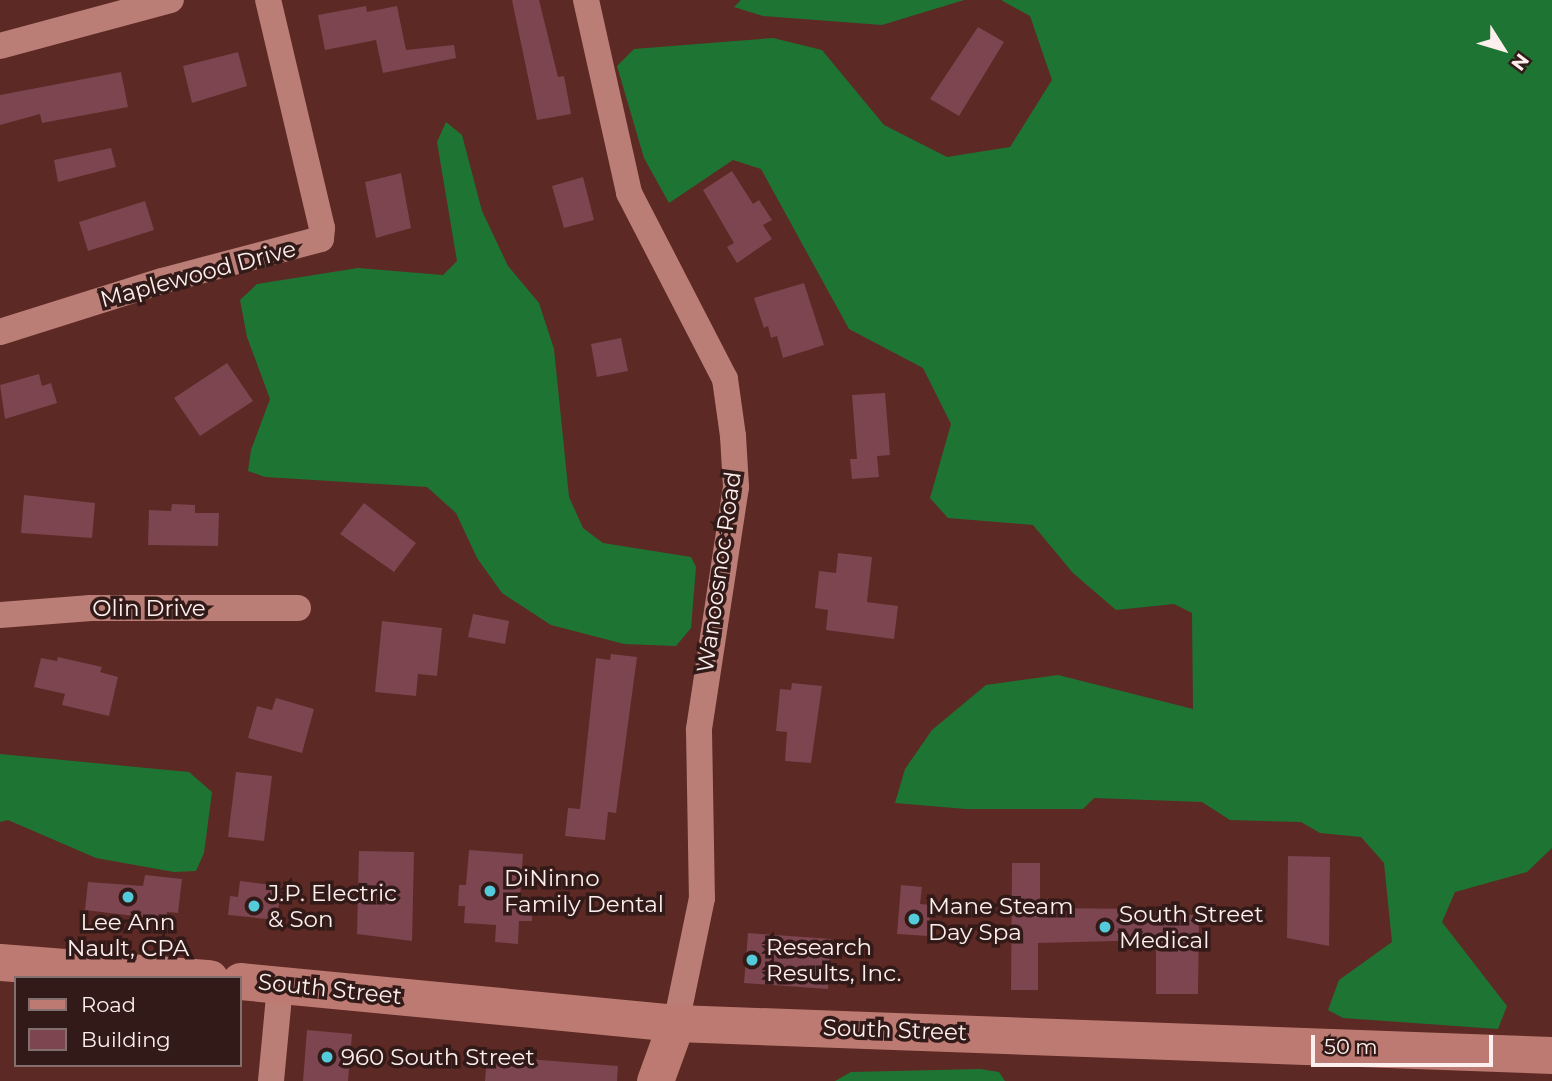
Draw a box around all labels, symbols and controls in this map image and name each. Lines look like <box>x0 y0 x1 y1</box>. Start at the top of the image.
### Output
north arrow <box>1468 14 1538 84</box>
text: N <box>1506 49 1534 75</box>
street label: Maplewood Drive <box>97 235 299 313</box>
street label: Wanoosnoc Road <box>691 470 747 674</box>
street label: Olin Drive <box>92 594 206 622</box>
place label: DiNinno Family Dental <box>504 864 664 918</box>
place label: J.P. Electric & Son <box>268 879 397 933</box>
marker: DiNinno Family Dental <box>482 883 498 899</box>
marker: Lee Ann Nault, CPA <box>120 889 136 905</box>
place label: Mane Steam Day Spa <box>928 892 1074 946</box>
marker: J.P. Electric & Son <box>246 898 262 914</box>
place label: South Street Medical <box>1119 900 1263 954</box>
place label: Lee Ann Nault, CPA <box>67 908 189 962</box>
marker: Mane Steam Day Spa <box>906 911 922 927</box>
marker: South Street Medical <box>1097 919 1113 935</box>
place label: Research Results, Inc. <box>766 933 901 987</box>
marker: Research Results, Inc. <box>744 952 760 968</box>
street label: South Street <box>257 968 403 1010</box>
legend <box>14 976 242 1067</box>
text: Road <box>81 992 136 1017</box>
street label: South Street <box>822 1014 968 1046</box>
scale bar <box>1314 1021 1496 1066</box>
text: Building <box>81 1027 171 1052</box>
text: 50 m <box>1324 1034 1378 1059</box>
place label: 960 South Street <box>341 1043 535 1071</box>
marker: 960 South Street <box>319 1049 335 1065</box>

